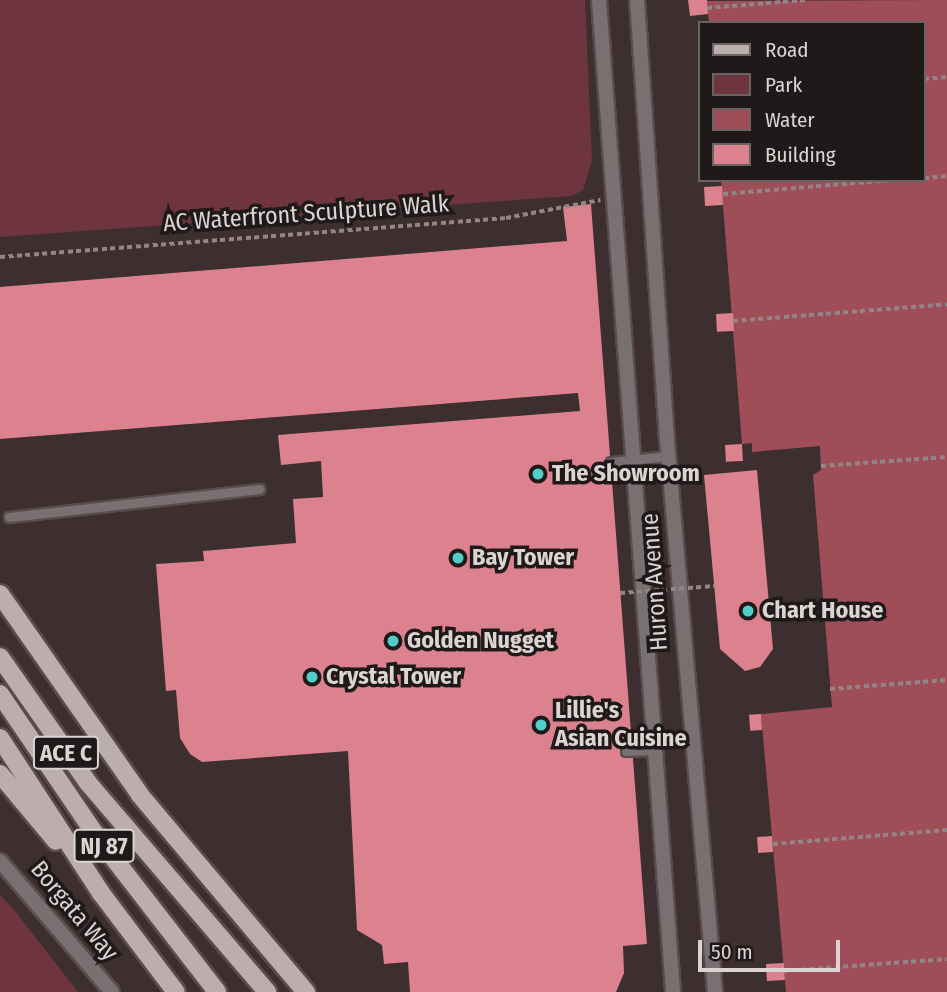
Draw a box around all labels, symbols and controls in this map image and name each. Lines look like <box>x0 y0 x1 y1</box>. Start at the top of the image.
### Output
legend <box>698 21 926 182</box>
text: Road <box>765 37 809 63</box>
text: Park <box>765 72 802 98</box>
text: Water <box>765 107 815 133</box>
text: Building <box>765 142 836 168</box>
street label: AC Waterfront Sculpture Walk <box>162 190 450 238</box>
place label: The Showroom <box>552 460 700 488</box>
marker: The Showroom <box>530 466 546 482</box>
street label: Huron Avenue <box>636 512 674 652</box>
place label: Bay Tower <box>472 544 574 572</box>
marker: Bay Tower <box>450 550 466 566</box>
place label: Chart House <box>762 597 883 625</box>
marker: Chart House <box>740 603 756 619</box>
place label: Golden Nugget <box>407 627 554 655</box>
marker: Golden Nugget <box>385 633 401 649</box>
place label: Crystal Tower <box>326 663 461 691</box>
marker: Crystal Tower <box>304 669 320 685</box>
place label: Lillie's Asian Cuisine <box>555 697 687 753</box>
marker: Lillie's Asian Cuisine <box>533 717 549 733</box>
road number: ACE C <box>33 734 99 772</box>
road number: NJ 87 <box>72 826 136 866</box>
street label: Borgata Way <box>24 855 124 967</box>
scale bar <box>702 926 844 970</box>
text: 50 m <box>711 939 753 965</box>

